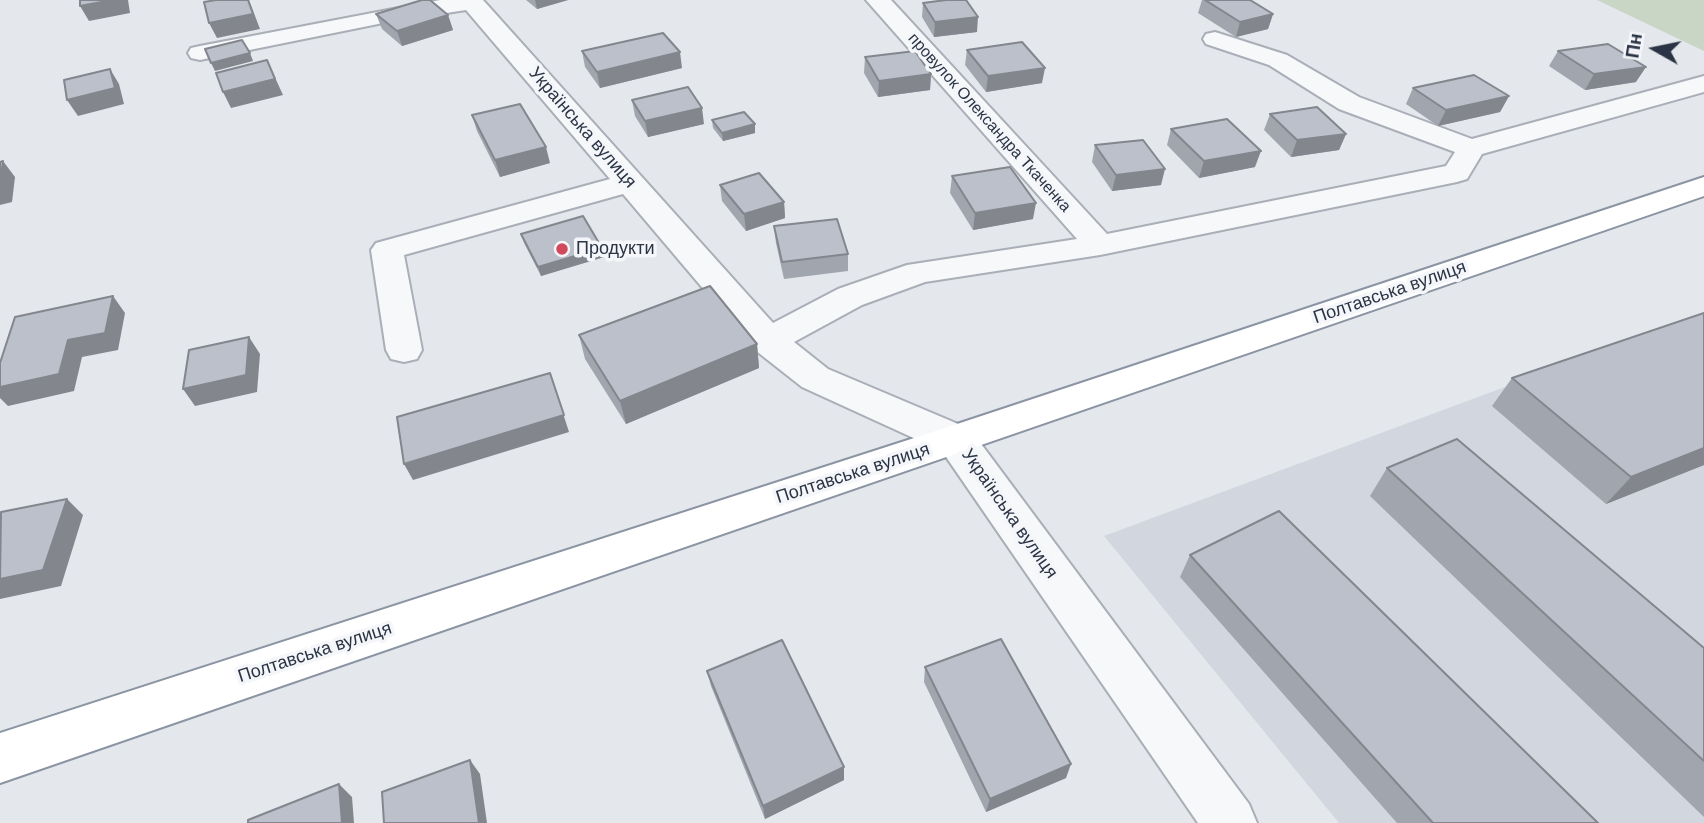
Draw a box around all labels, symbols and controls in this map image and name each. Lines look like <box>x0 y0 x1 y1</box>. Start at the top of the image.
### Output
north arrow <box>1620 14 1690 84</box>
street label: провулок Олександра Ткаченка <box>904 30 1074 216</box>
text: Пн <box>1619 31 1648 60</box>
street label: Українська вулиця <box>524 63 640 193</box>
place label: Продукти <box>576 238 654 260</box>
marker: Продукти <box>554 241 570 257</box>
street label: Полтавська вулиця <box>1311 257 1469 329</box>
street label: Полтавська вулиця <box>773 439 933 509</box>
street label: Українська вулиця <box>956 445 1062 583</box>
street label: Полтавська вулиця <box>235 618 395 688</box>

